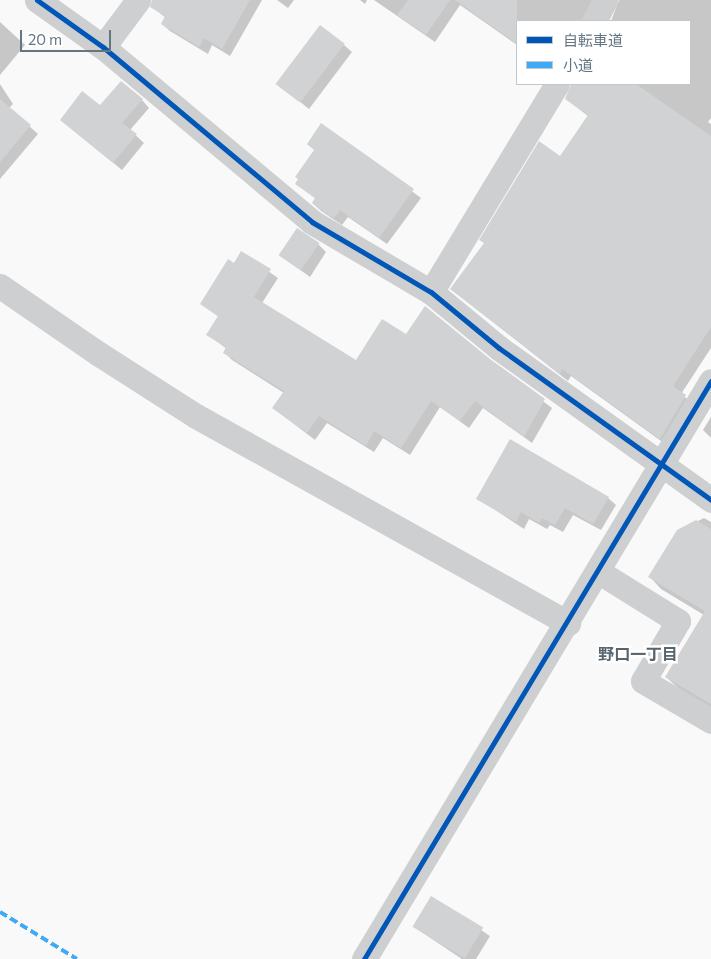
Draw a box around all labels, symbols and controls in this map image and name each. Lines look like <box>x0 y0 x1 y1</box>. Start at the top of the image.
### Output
scale bar <box>22 20 114 52</box>
legend <box>516 20 691 85</box>
text: 20 m <box>28 30 62 48</box>
text: 自転車道 <box>563 31 623 49</box>
text: 小道 <box>563 56 593 74</box>
district label: 野口一丁目 <box>598 644 678 664</box>

